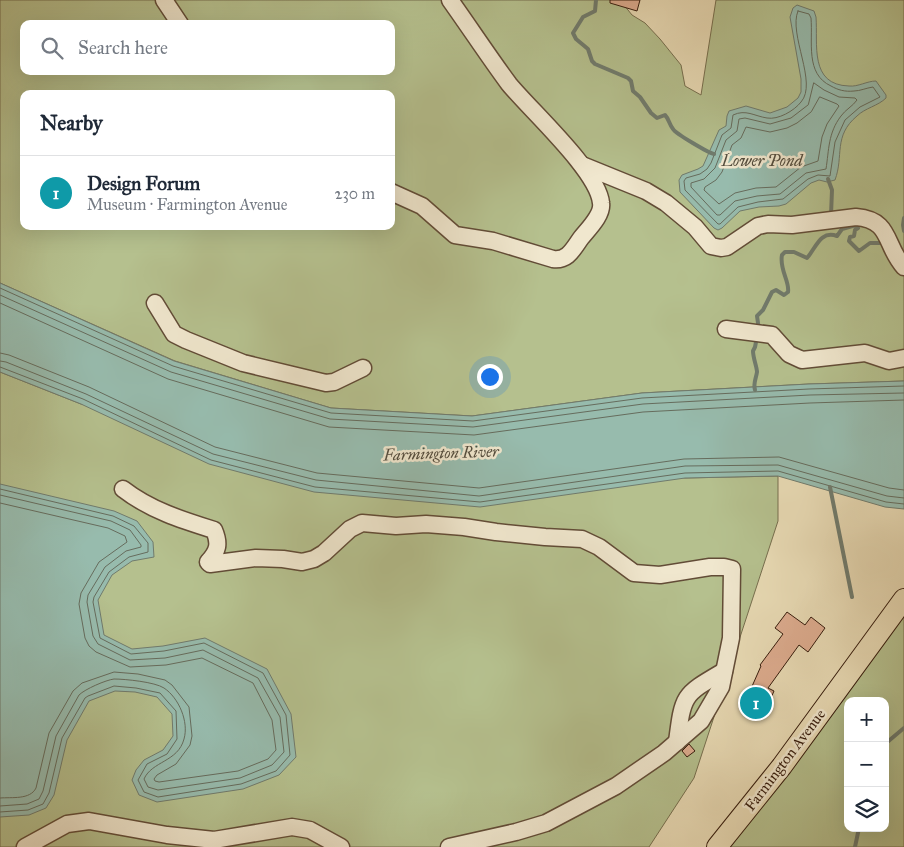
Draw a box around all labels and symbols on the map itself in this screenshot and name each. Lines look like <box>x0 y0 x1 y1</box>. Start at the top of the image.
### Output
water label: Lower Pond <box>720 151 804 170</box>
your location <box>477 364 503 390</box>
water label: Farmington River <box>382 441 500 465</box>
pin: 1 <box>740 684 772 722</box>
street label: Farmington Avenue <box>741 706 829 814</box>

